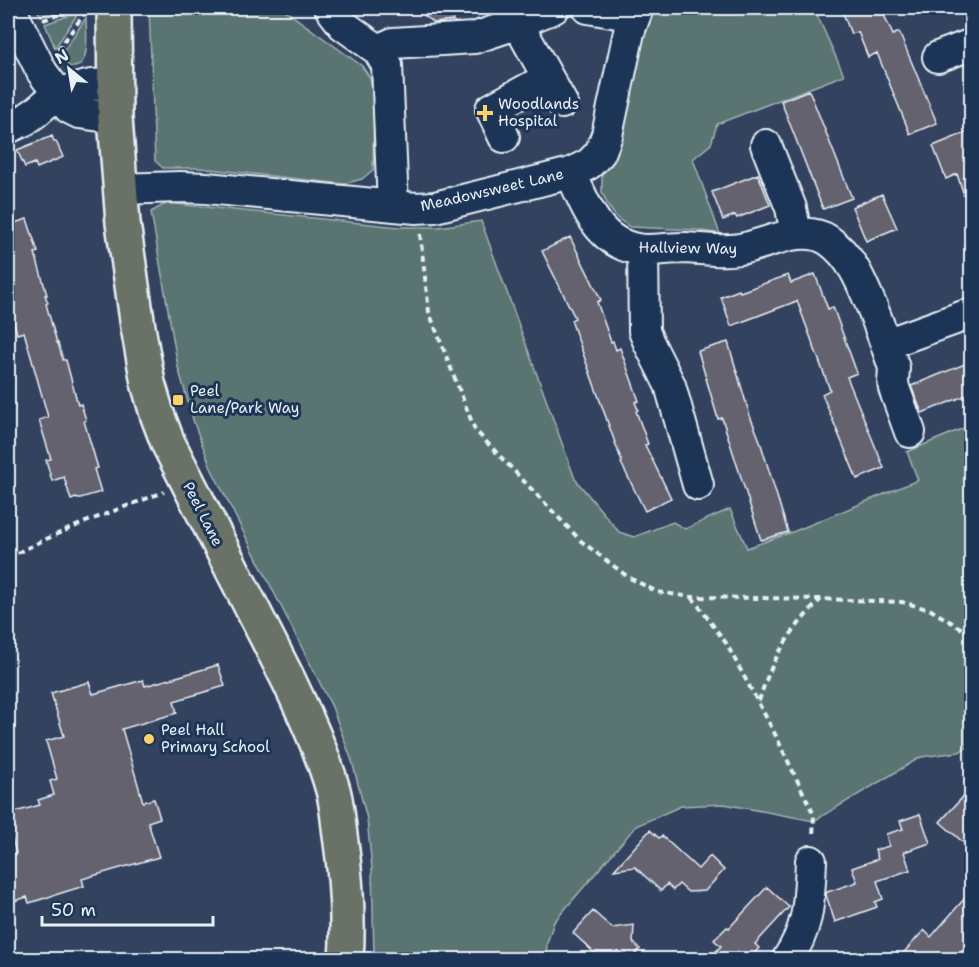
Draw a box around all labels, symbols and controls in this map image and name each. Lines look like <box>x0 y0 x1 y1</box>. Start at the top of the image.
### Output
north arrow <box>39 39 99 99</box>
text: N <box>51 44 72 69</box>
place label: Woodlands Hospital <box>498 94 579 131</box>
marker: Woodlands Hospital <box>476 104 494 122</box>
street label: Meadowsweet Lane <box>418 164 566 216</box>
street label: Hallview Way <box>639 237 737 259</box>
place label: Peel Lane/Park Way <box>190 381 299 418</box>
marker: Peel Lane/Park Way <box>171 393 185 407</box>
street label: Peel Lane <box>178 479 228 549</box>
place label: Peel Hall Primary School <box>161 720 270 757</box>
marker: Peel Hall Primary School <box>142 732 156 746</box>
scale bar <box>42 889 213 927</box>
text: 50 m <box>51 898 96 922</box>

